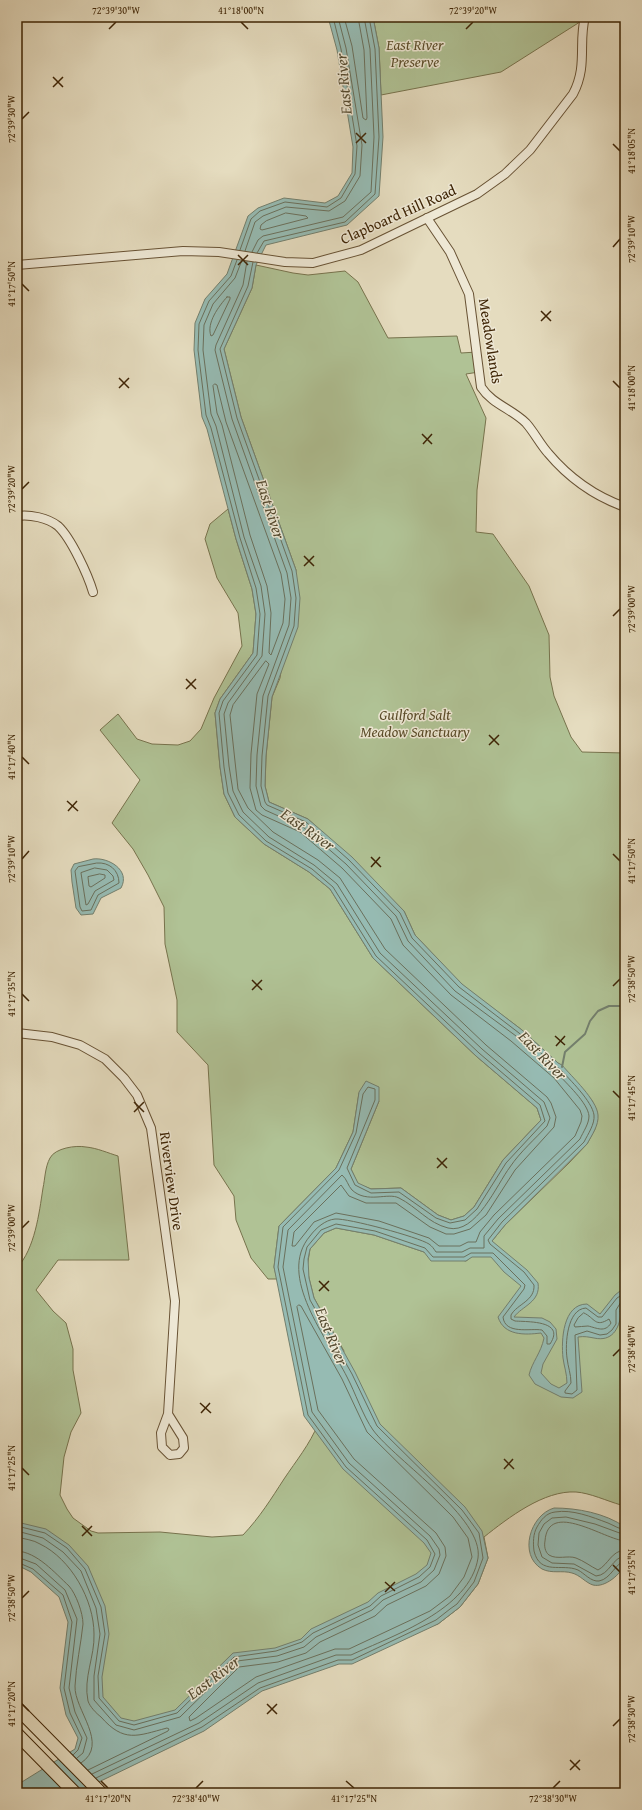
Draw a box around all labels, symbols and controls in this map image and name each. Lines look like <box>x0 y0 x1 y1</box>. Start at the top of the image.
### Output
text: 72°39'30"W <box>92 3 140 18</box>
text: 41°18'00"N <box>218 3 264 18</box>
text: 72°39'20"W <box>449 3 497 18</box>
park label: East River Preserve <box>385 34 444 72</box>
water label: East River <box>328 51 358 117</box>
text: 72°39'30"W <box>4 95 19 143</box>
text: 41°18'05"N <box>624 128 639 174</box>
street label: Clapboard Hill Road <box>337 179 459 249</box>
text: 72°39'10"W <box>624 215 639 263</box>
text: 41°17'50"N <box>4 261 19 307</box>
street label: Meadowlands <box>474 297 508 385</box>
text: 41°18'00"N <box>624 365 639 411</box>
text: 72°39'20"W <box>4 465 19 513</box>
water label: East River <box>250 475 292 543</box>
text: 72°39'00"W <box>624 585 639 633</box>
park label: Guilford Salt Meadow Sanctuary <box>360 704 470 742</box>
text: 41°17'40"N <box>4 734 19 780</box>
water label: East River <box>275 801 341 857</box>
text: 72°39'10"W <box>4 835 19 883</box>
text: 41°17'50"N <box>624 838 639 884</box>
text: 72°38'50"W <box>624 955 639 1003</box>
text: 41°17'35"N <box>4 971 19 1017</box>
water label: East River <box>512 1024 574 1086</box>
text: 41°17'45"N <box>624 1075 639 1121</box>
street label: Riverview Drive <box>155 1130 189 1232</box>
text: 72°39'00"W <box>4 1204 19 1252</box>
water label: East River <box>309 1302 355 1370</box>
text: 72°38'40"W <box>624 1325 639 1373</box>
text: 41°17'25"N <box>4 1445 19 1491</box>
text: 41°17'35"N <box>624 1549 639 1595</box>
text: 72°38'50"W <box>4 1574 19 1622</box>
water label: East River <box>181 1648 245 1706</box>
text: 41°17'20"N <box>4 1681 19 1727</box>
text: 72°38'30"W <box>624 1695 639 1743</box>
text: 41°17'20"N <box>85 1791 131 1806</box>
text: 72°38'40"W <box>172 1791 220 1806</box>
text: 41°17'25"N <box>331 1791 377 1806</box>
text: 72°38'30"W <box>529 1791 577 1806</box>

